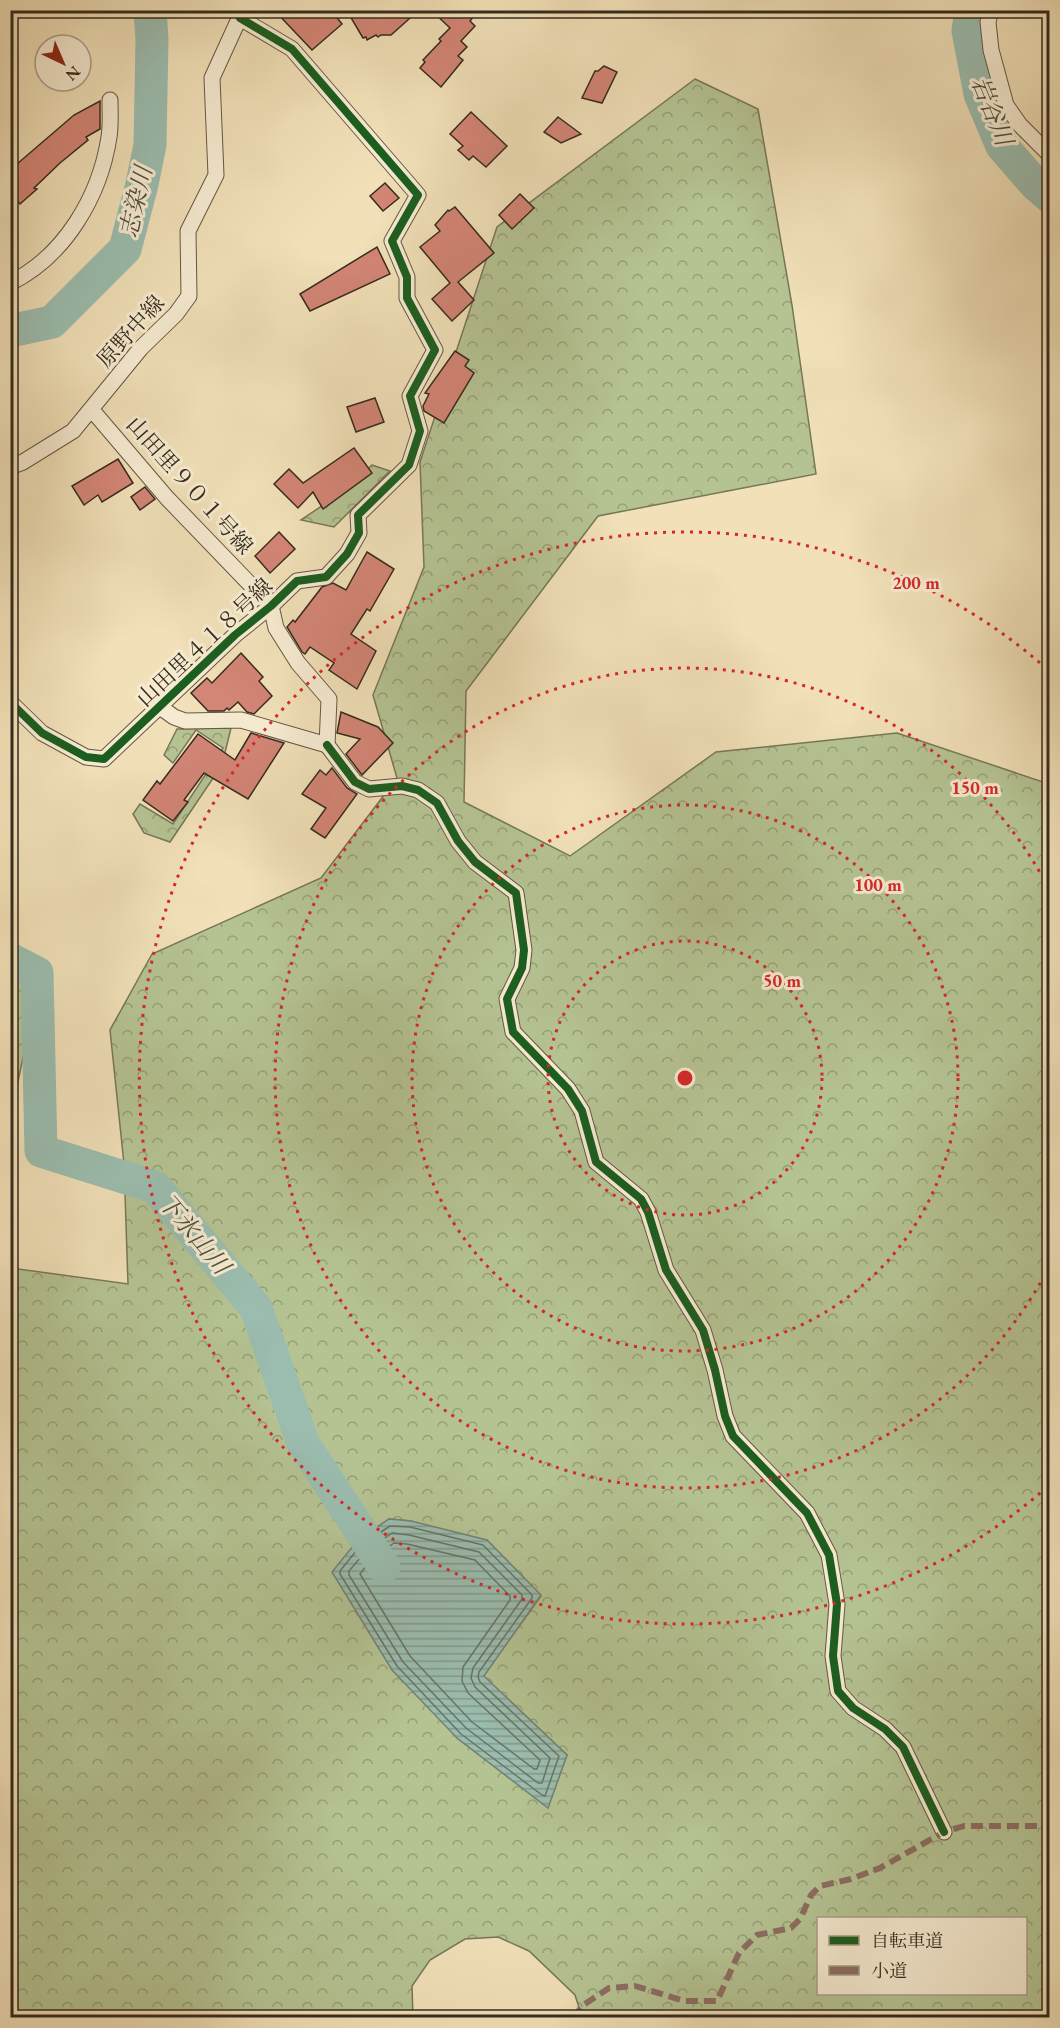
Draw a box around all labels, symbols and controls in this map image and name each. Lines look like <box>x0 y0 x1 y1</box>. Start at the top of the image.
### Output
north arrow <box>33 33 93 93</box>
text: N <box>61 61 85 86</box>
water label: 岩谷川 <box>965 72 1021 153</box>
water label: 志染川 <box>112 160 159 240</box>
street label: 原野中線 <box>90 289 171 374</box>
street label: 山田里９０１号線 <box>120 410 259 560</box>
text: 200 m <box>892 571 940 594</box>
street label: 山田里４１８号線 <box>130 572 279 713</box>
text: 150 m <box>951 776 999 799</box>
text: 100 m <box>854 873 902 896</box>
text: 50 m <box>763 969 801 992</box>
centre of rings <box>675 1068 695 1088</box>
water label: 下氷山川 <box>152 1187 239 1283</box>
legend <box>817 1917 1027 1995</box>
text: 自転車道 <box>871 1929 943 1952</box>
text: 小道 <box>871 1959 907 1982</box>

